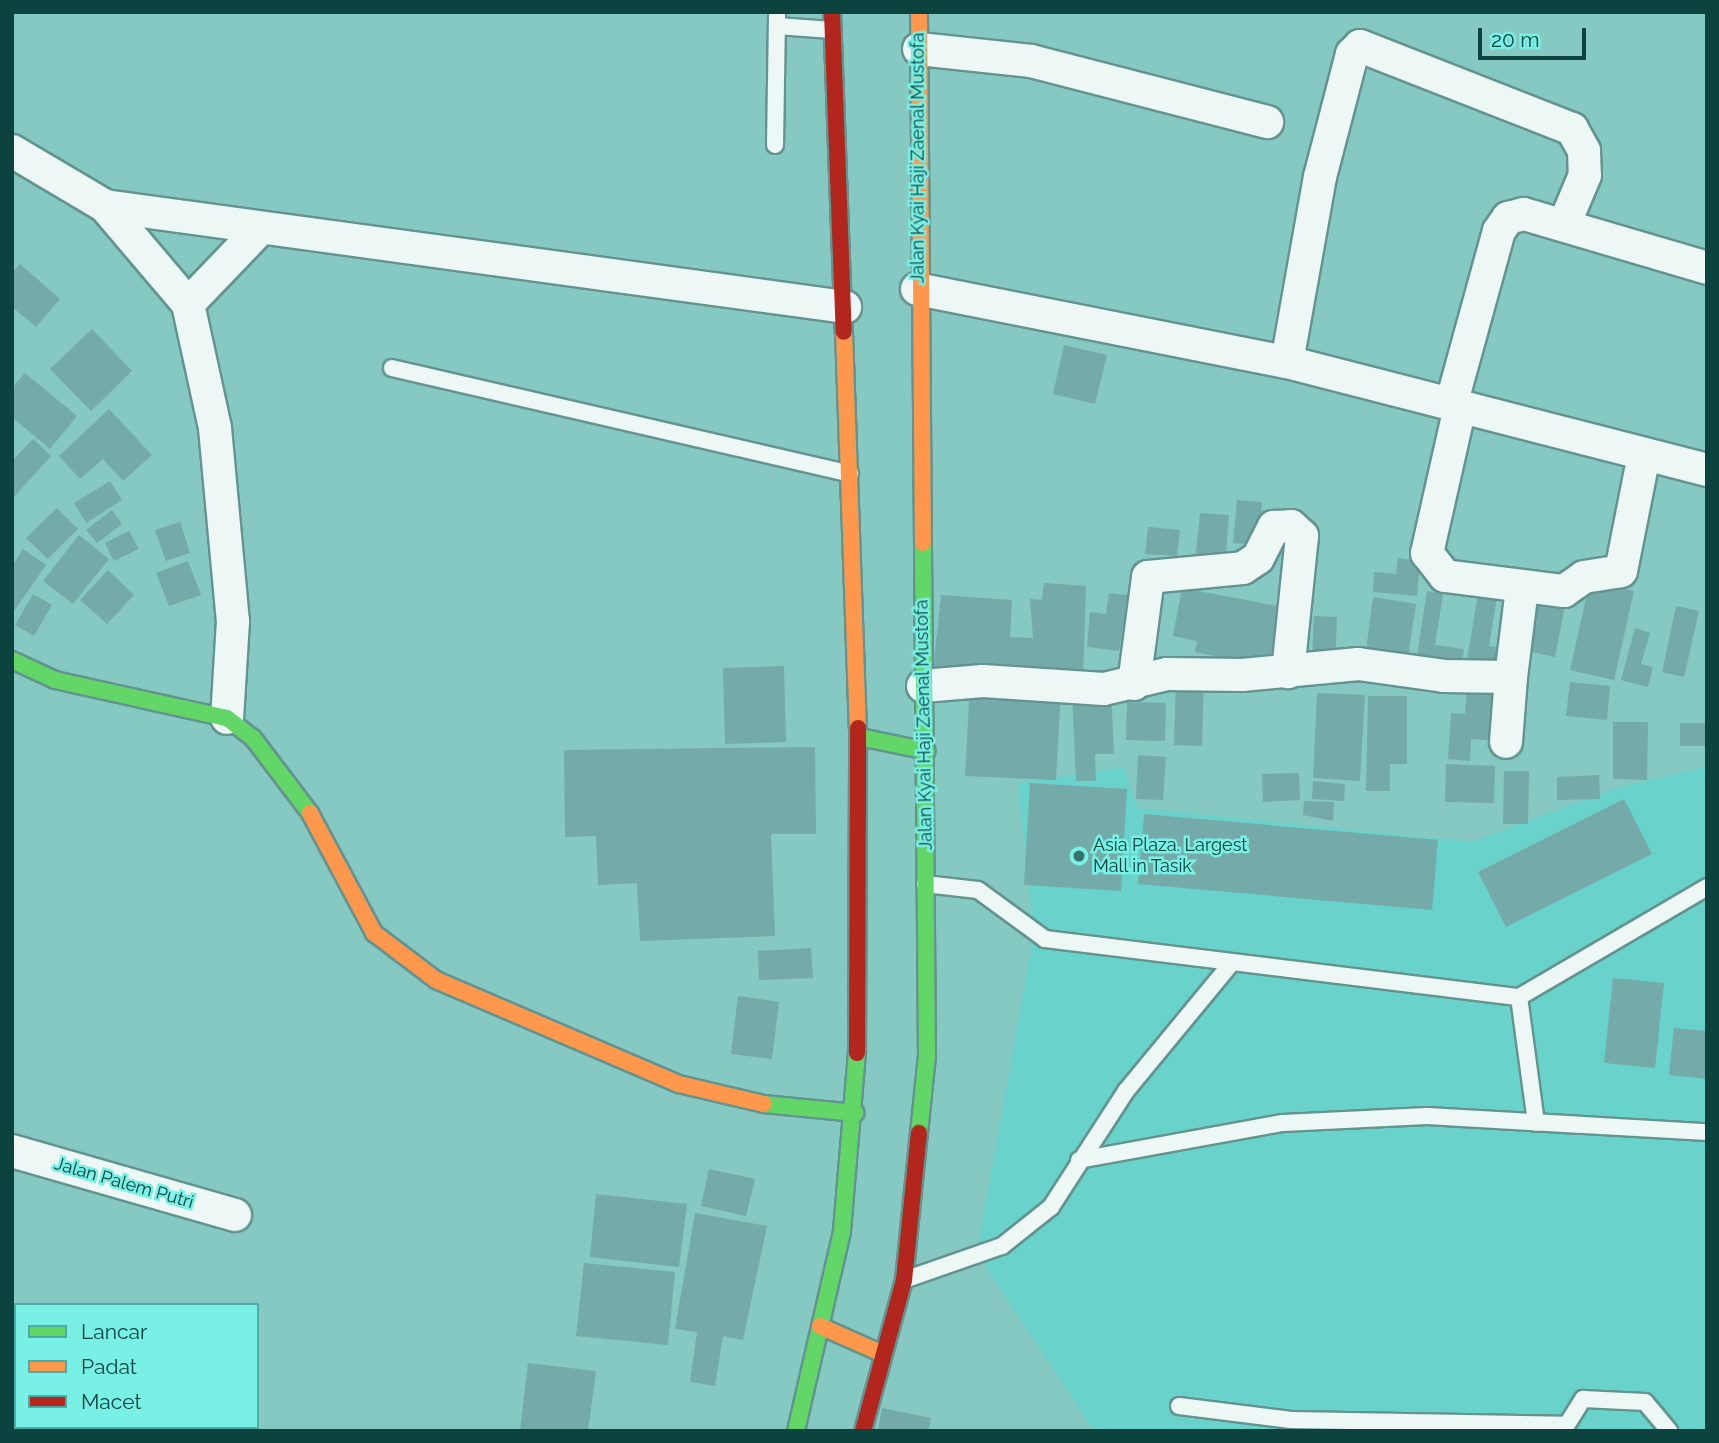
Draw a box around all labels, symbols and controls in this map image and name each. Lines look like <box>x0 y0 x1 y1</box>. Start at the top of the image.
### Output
scale bar <box>1481 14 1590 58</box>
text: 20 m <box>1491 27 1539 52</box>
street label: Jalan Kyai Haji Zaenal Mustofa <box>907 32 929 284</box>
street label: Jalan Kyai Haji Zaenal Mustofa <box>911 599 937 851</box>
place label: Asia Plaza. Largest Mall in Tasik <box>1093 835 1247 878</box>
marker: Asia Plaza. Largest Mall in Tasik <box>1071 848 1087 864</box>
street label: Jalan Palem Putri <box>52 1153 196 1213</box>
legend <box>14 1303 259 1429</box>
text: Lancar <box>81 1319 147 1344</box>
text: Padat <box>81 1354 137 1379</box>
text: Macet <box>81 1389 141 1414</box>

